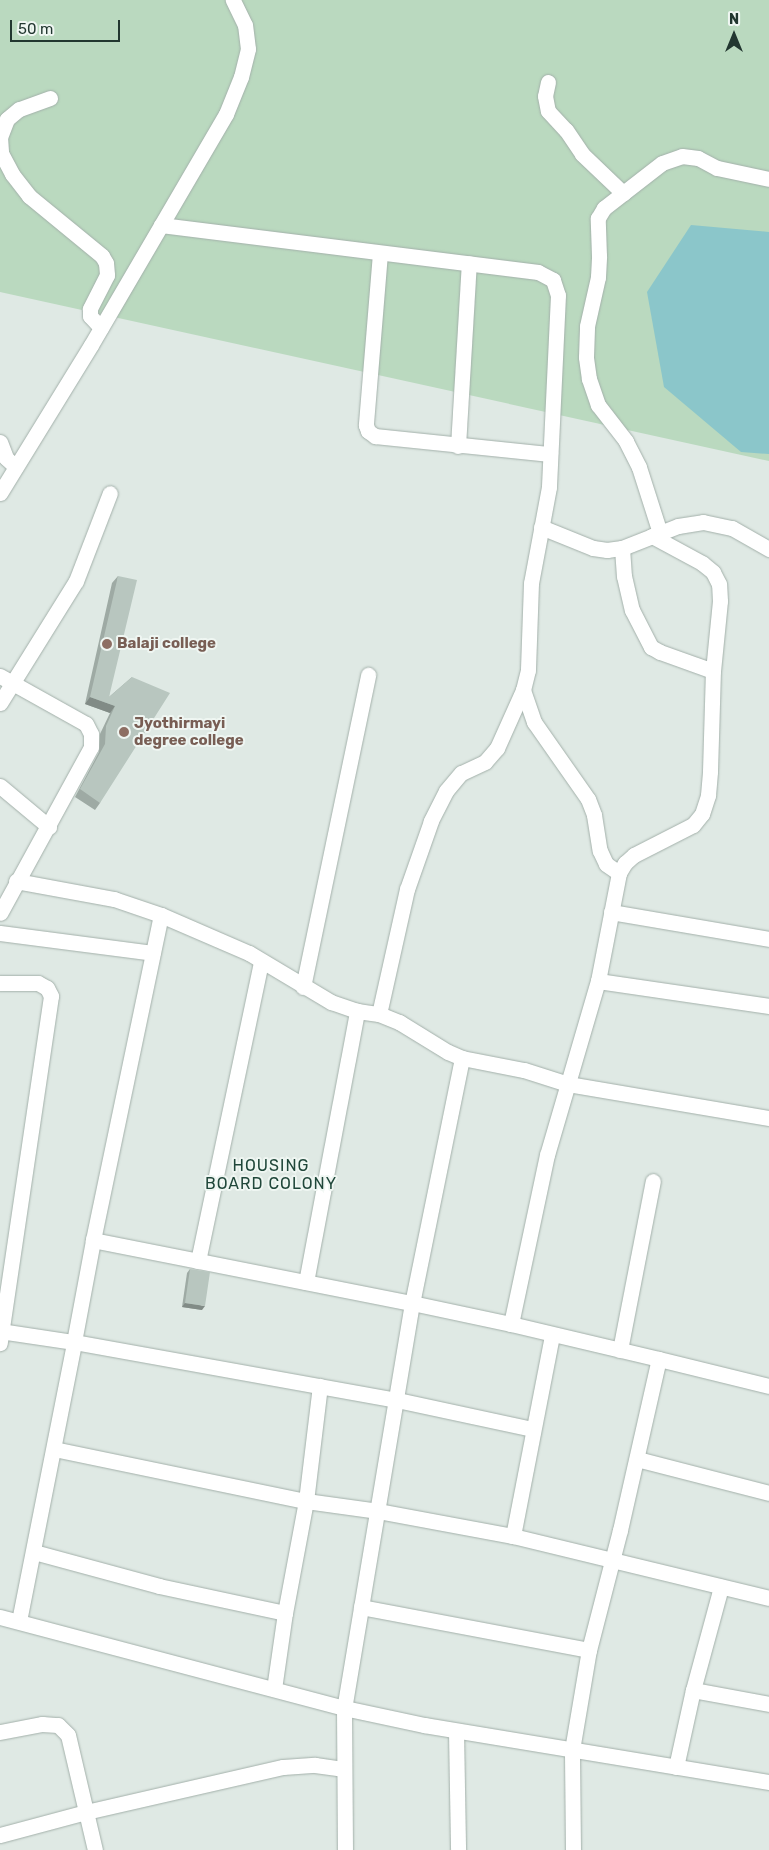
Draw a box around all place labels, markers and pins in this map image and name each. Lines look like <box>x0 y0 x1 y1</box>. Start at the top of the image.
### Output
place label: Balaji college <box>117 635 216 653</box>
marker: Balaji college <box>101 638 113 650</box>
place label: Jyothirmayi degree college <box>134 714 244 749</box>
marker: Jyothirmayi degree college <box>118 726 130 738</box>

